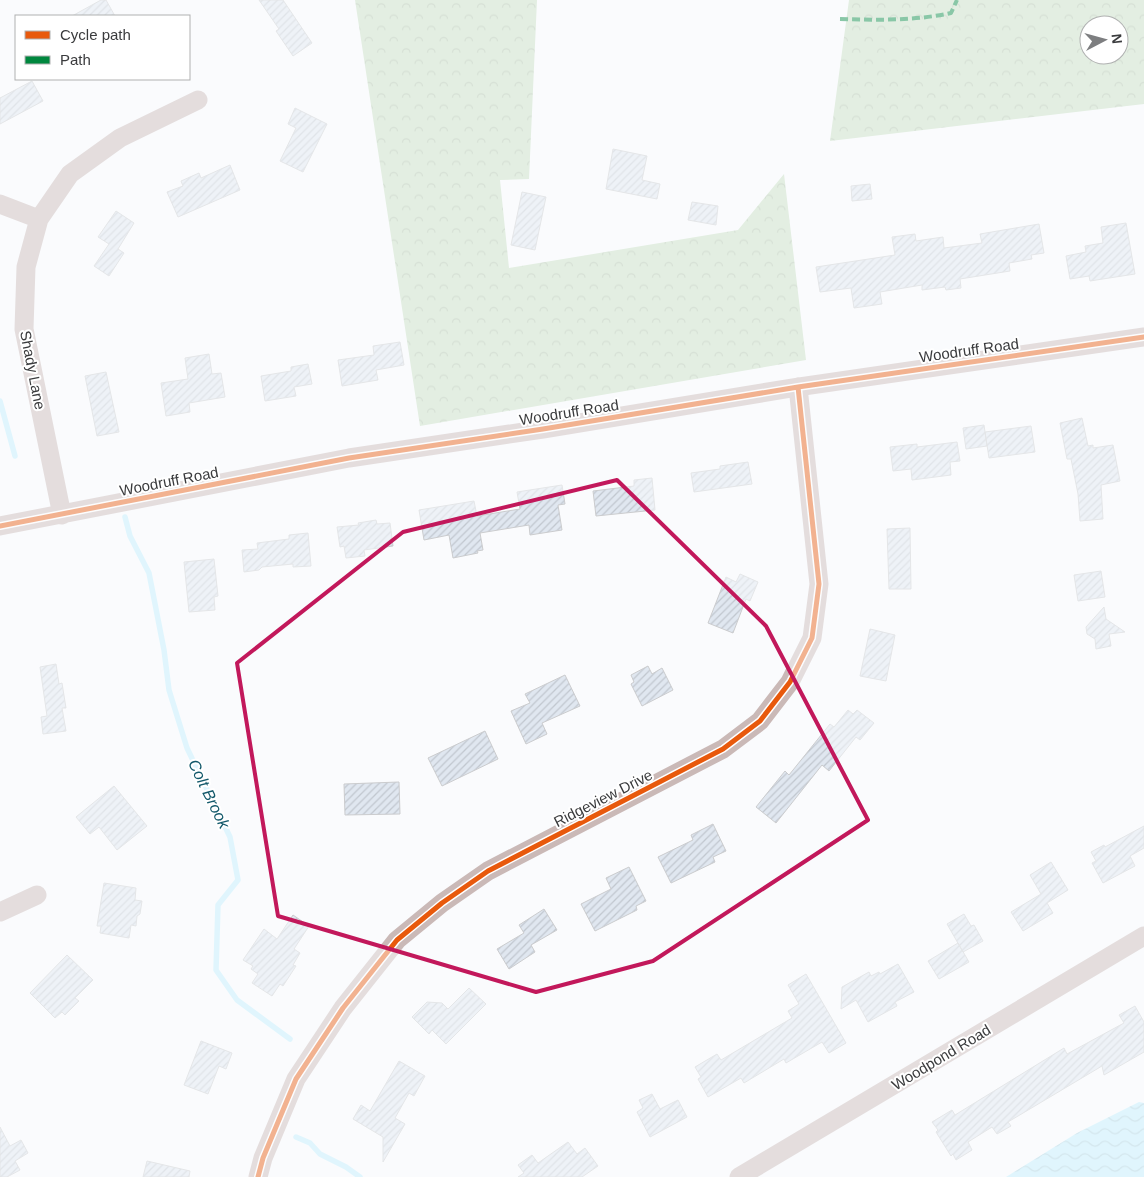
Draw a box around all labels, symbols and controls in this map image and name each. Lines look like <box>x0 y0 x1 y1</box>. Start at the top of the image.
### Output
legend <box>15 15 190 80</box>
north arrow <box>1079 15 1129 65</box>
text: Cycle path <box>60 26 131 43</box>
text: N <box>1108 33 1125 45</box>
text: Path <box>60 51 91 68</box>
street label: Shady Lane <box>17 329 49 411</box>
street label: Woodruff Road <box>918 335 1020 365</box>
street label: Woodruff Road <box>518 396 620 428</box>
street label: Woodruff Road <box>118 463 220 499</box>
water label: Colt Brook <box>185 757 233 832</box>
street label: Ridgeview Drive <box>551 766 655 830</box>
street label: Woodpond Road <box>888 1021 994 1093</box>

